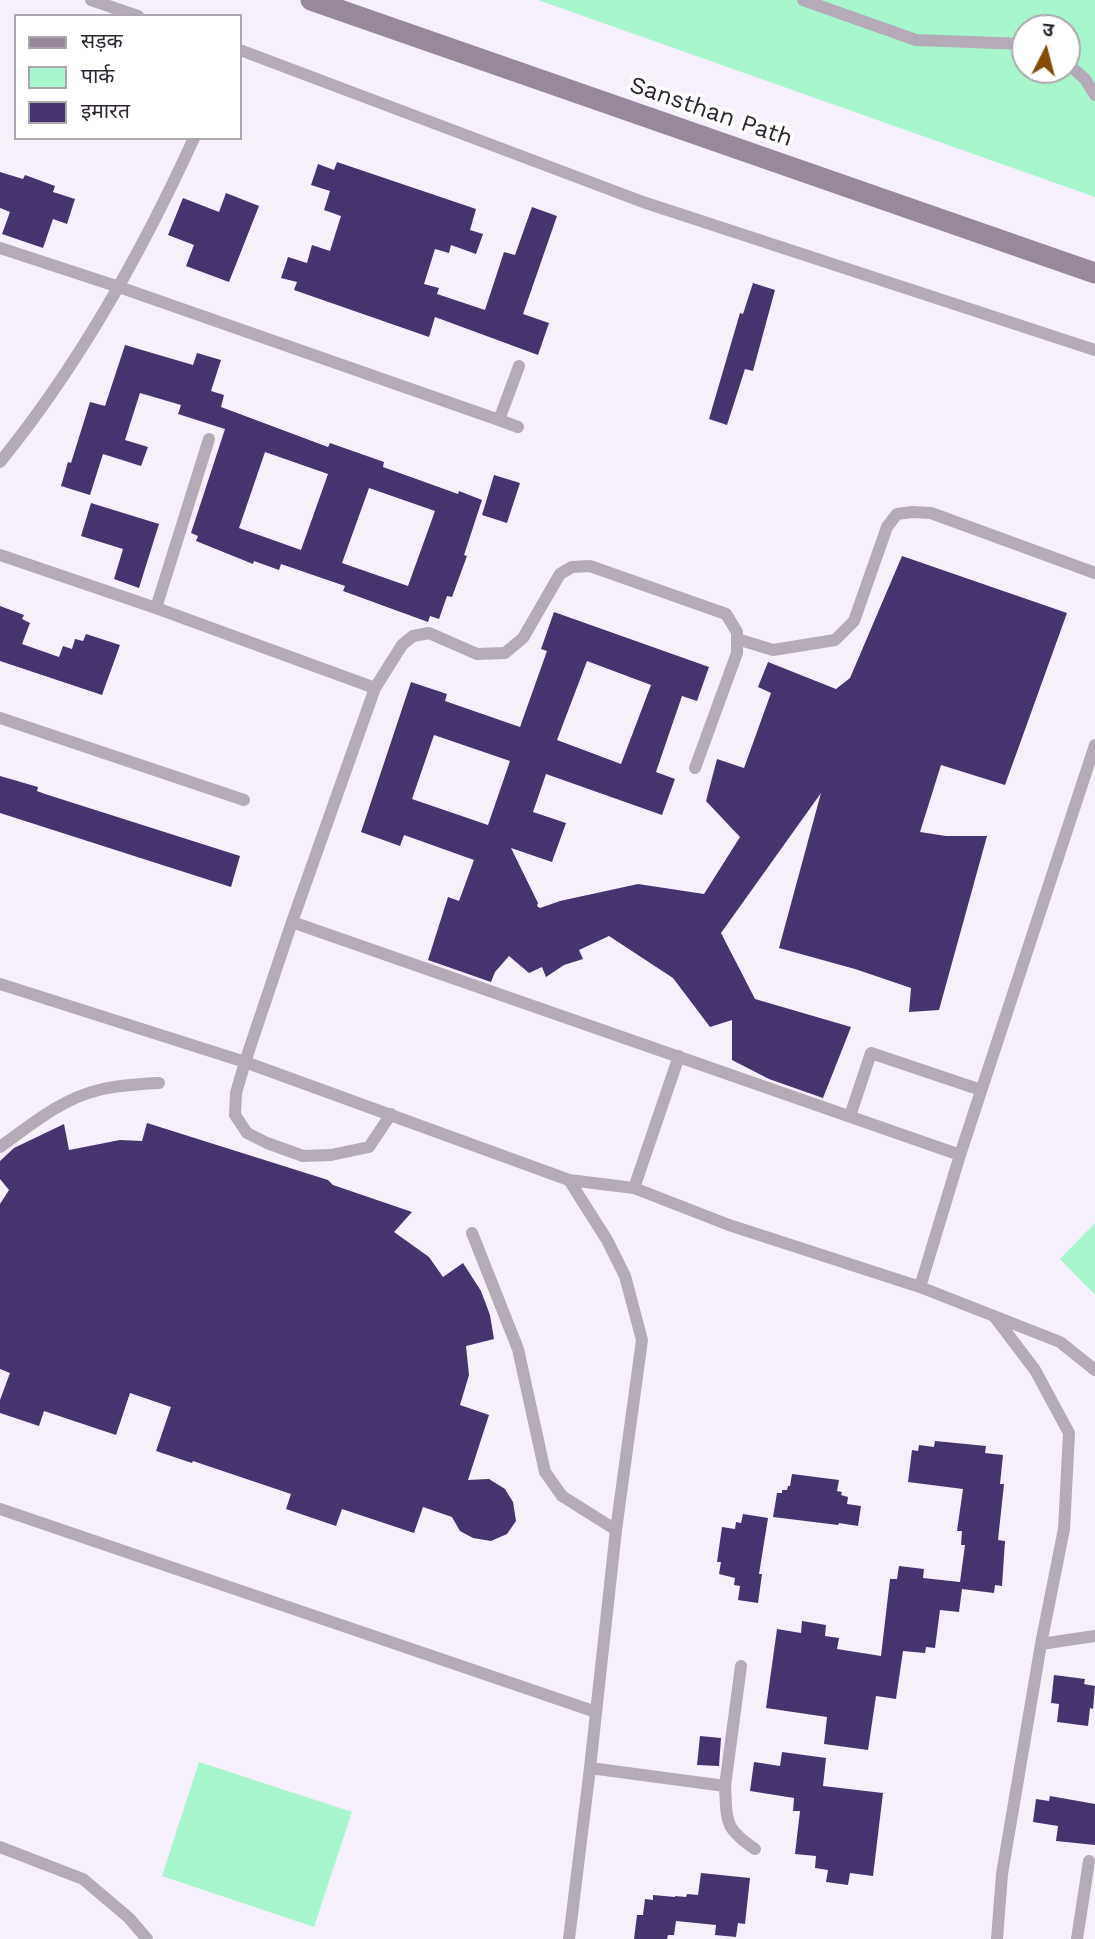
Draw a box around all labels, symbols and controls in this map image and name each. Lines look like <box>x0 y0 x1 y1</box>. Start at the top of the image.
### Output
legend <box>14 14 242 140</box>
north arrow <box>1011 14 1081 84</box>
text: उ <box>1041 18 1055 42</box>
text: सड़क <box>81 28 123 53</box>
text: पार्क <box>81 63 115 88</box>
street label: Sansthan Path <box>626 71 796 153</box>
text: इमारत <box>81 98 130 123</box>

